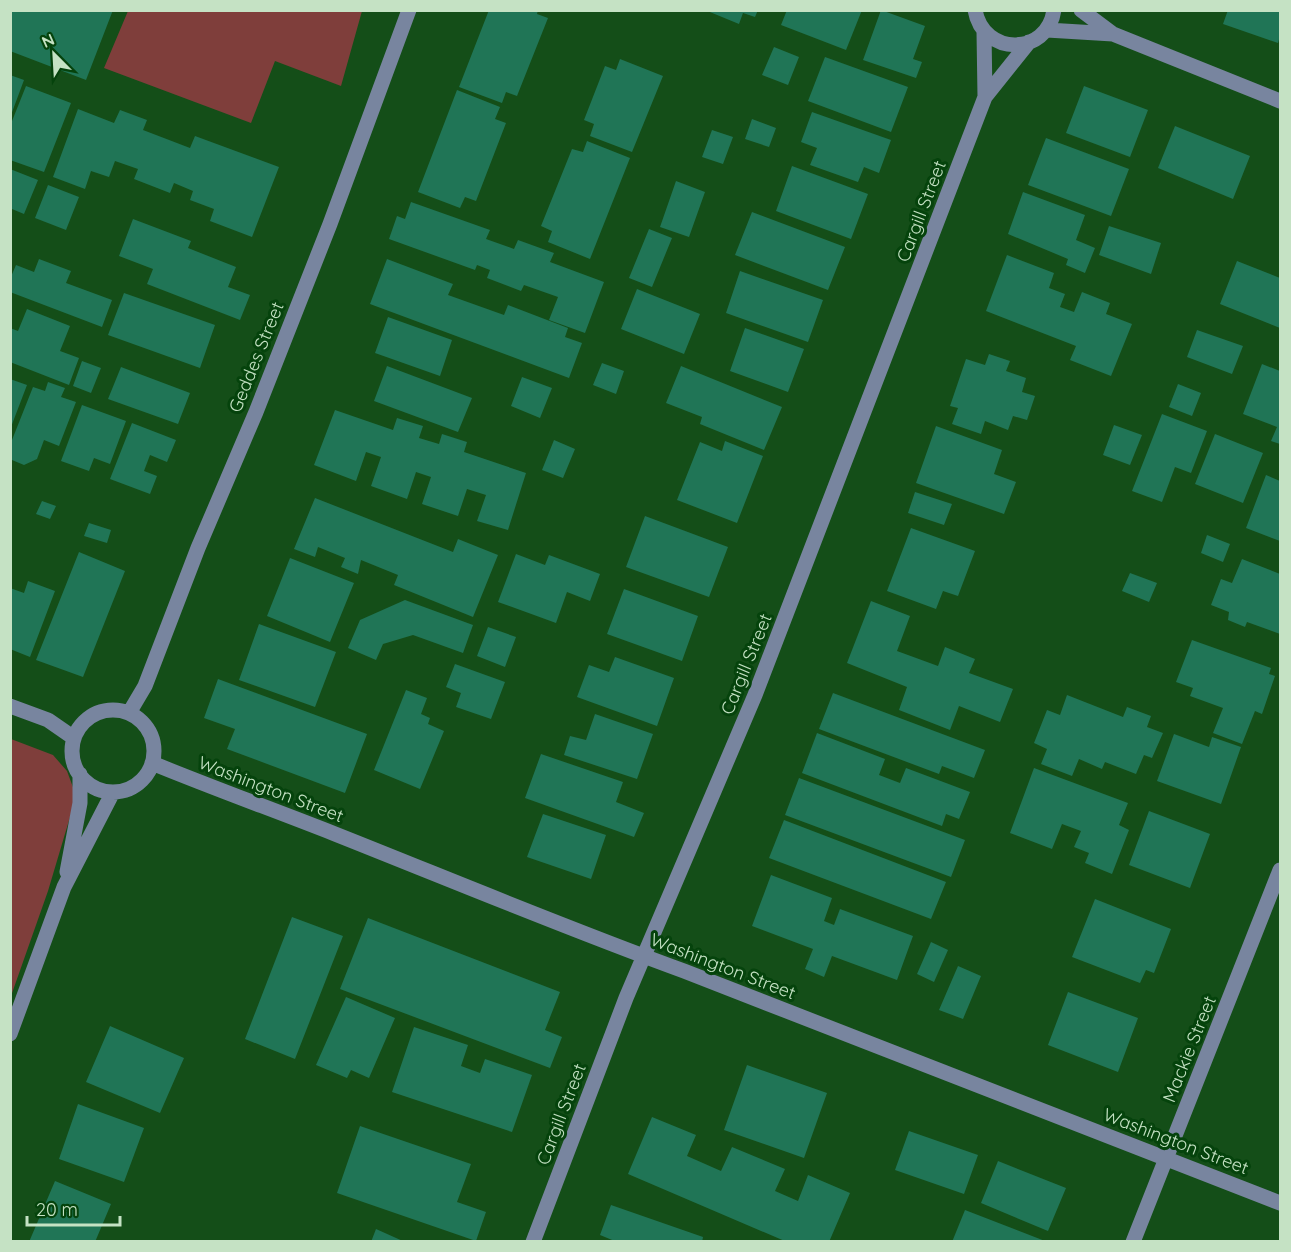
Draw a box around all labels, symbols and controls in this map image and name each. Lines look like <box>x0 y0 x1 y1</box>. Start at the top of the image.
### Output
north arrow <box>24 24 84 84</box>
text: N <box>38 29 57 52</box>
street label: Cargill Street <box>891 157 951 265</box>
street label: Geddes Street <box>223 298 289 416</box>
street label: Cargill Street <box>715 610 777 718</box>
street label: Washington Street <box>195 751 347 827</box>
street label: Washington Street <box>647 928 799 1004</box>
street label: Mackie Street <box>1157 992 1221 1106</box>
street label: Cargill Street <box>531 1060 591 1168</box>
street label: Washington Street <box>1100 1103 1252 1179</box>
scale bar <box>27 1189 120 1227</box>
text: 20 m <box>36 1198 78 1221</box>

